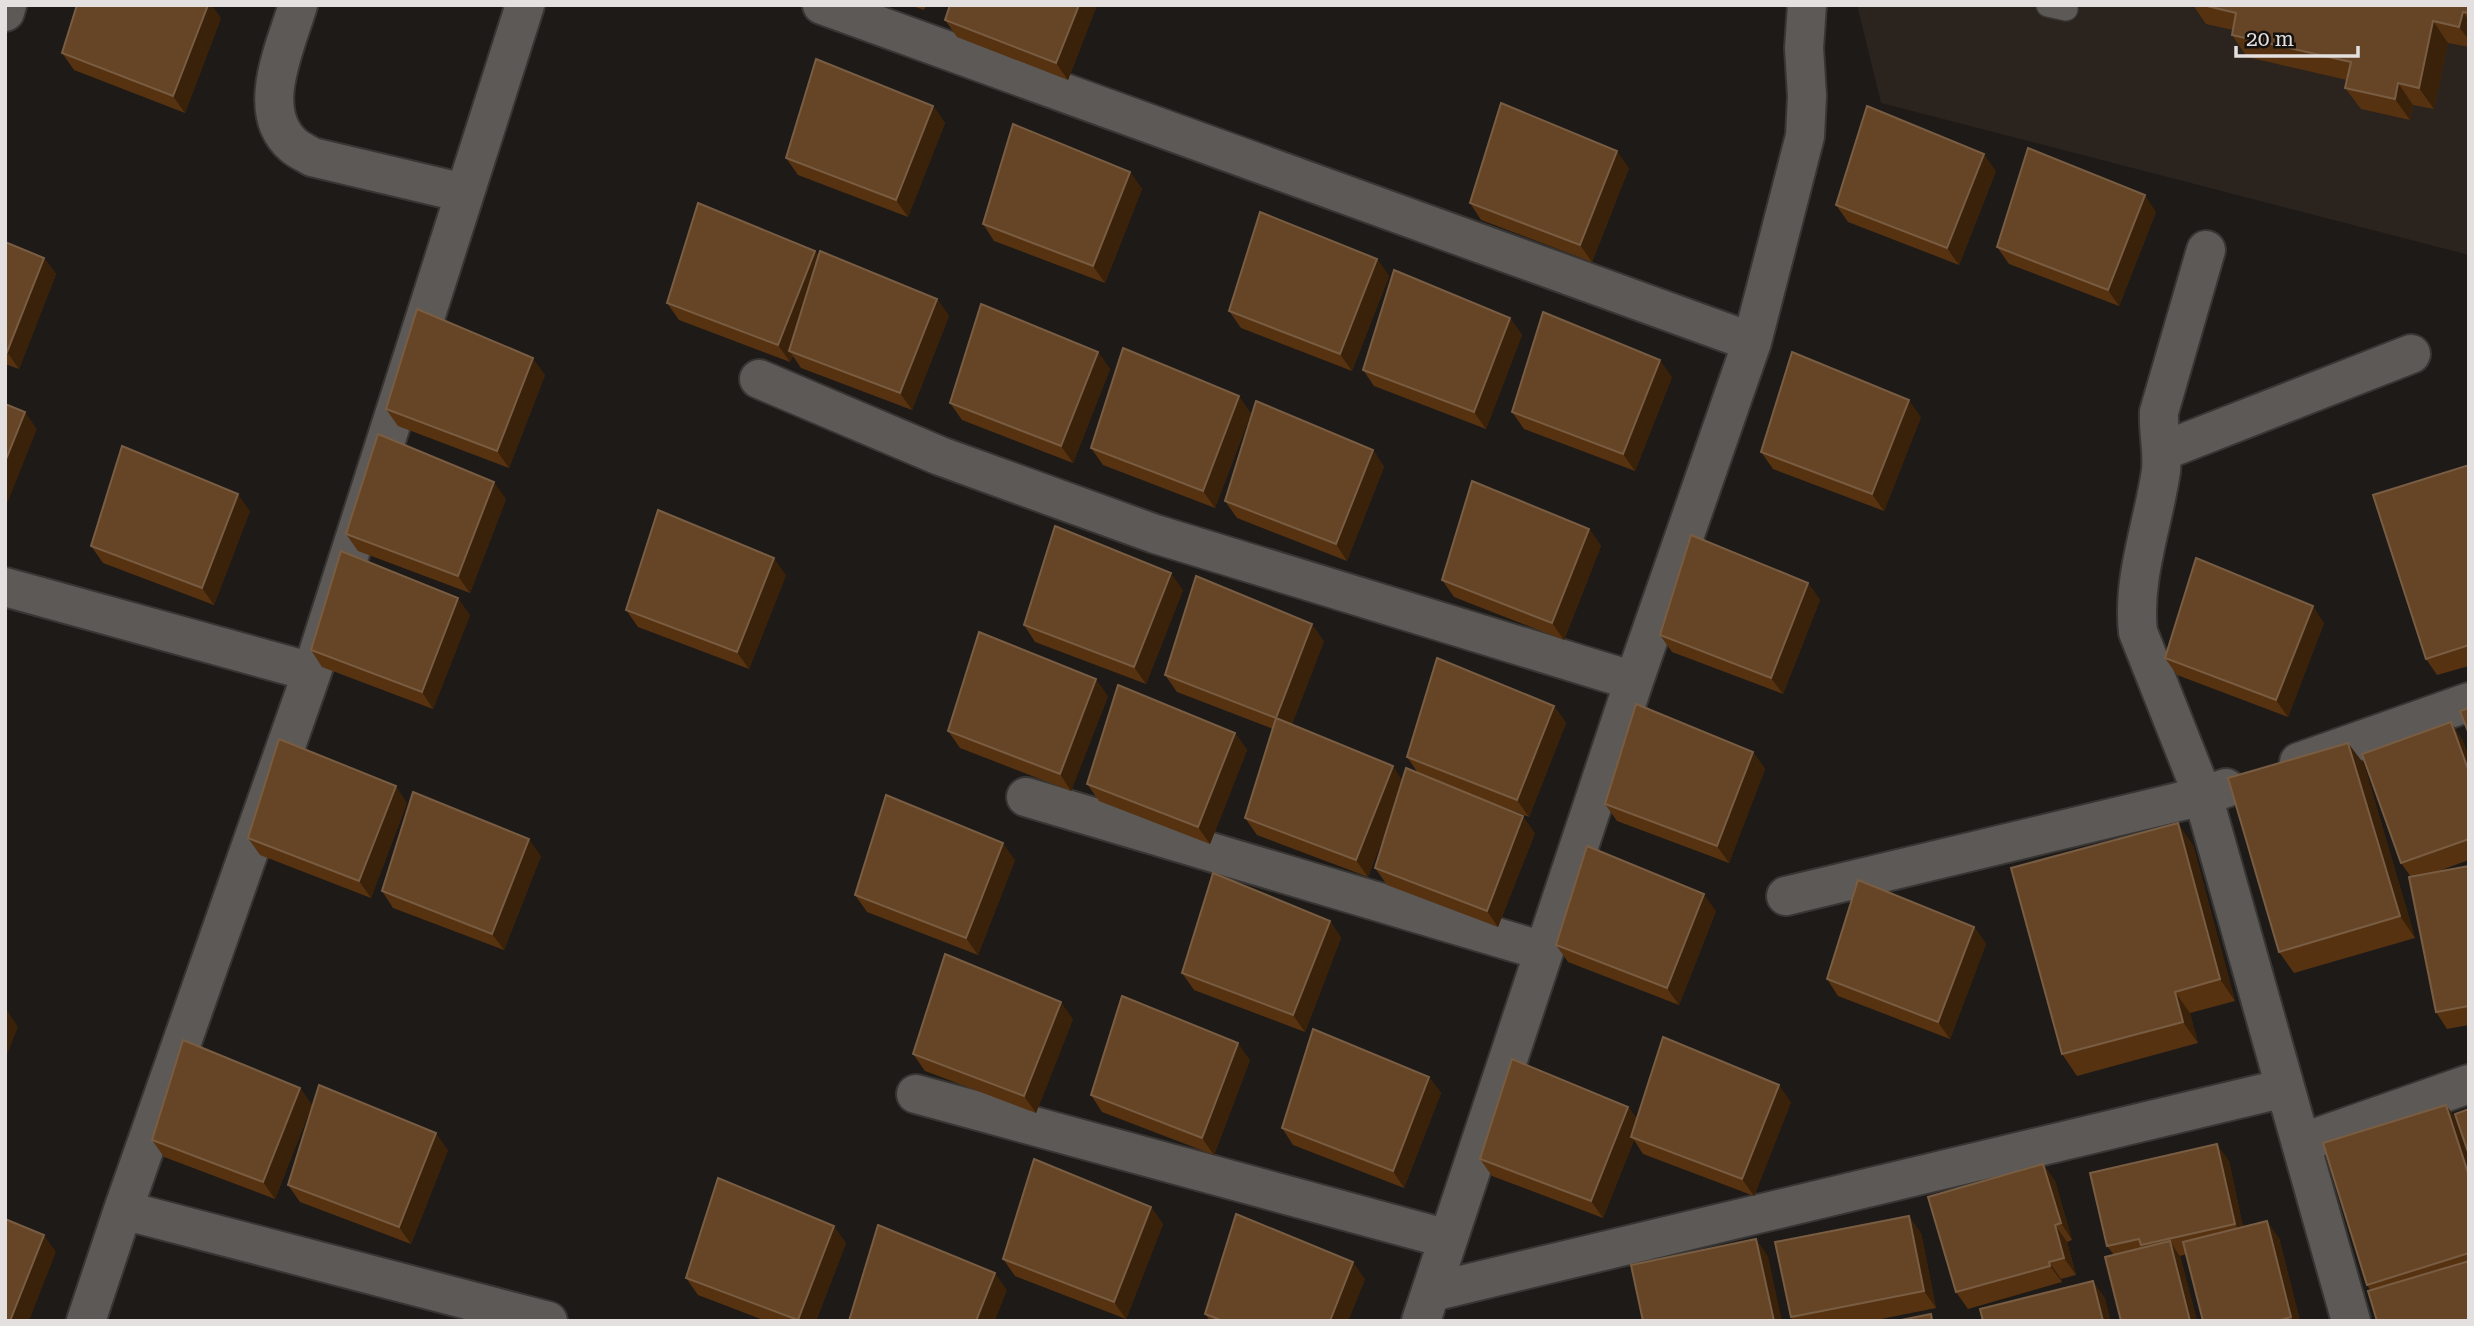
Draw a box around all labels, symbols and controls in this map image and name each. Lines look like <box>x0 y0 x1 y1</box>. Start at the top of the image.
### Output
scale bar <box>2236 14 2358 58</box>
text: 20 m <box>2246 27 2294 51</box>

